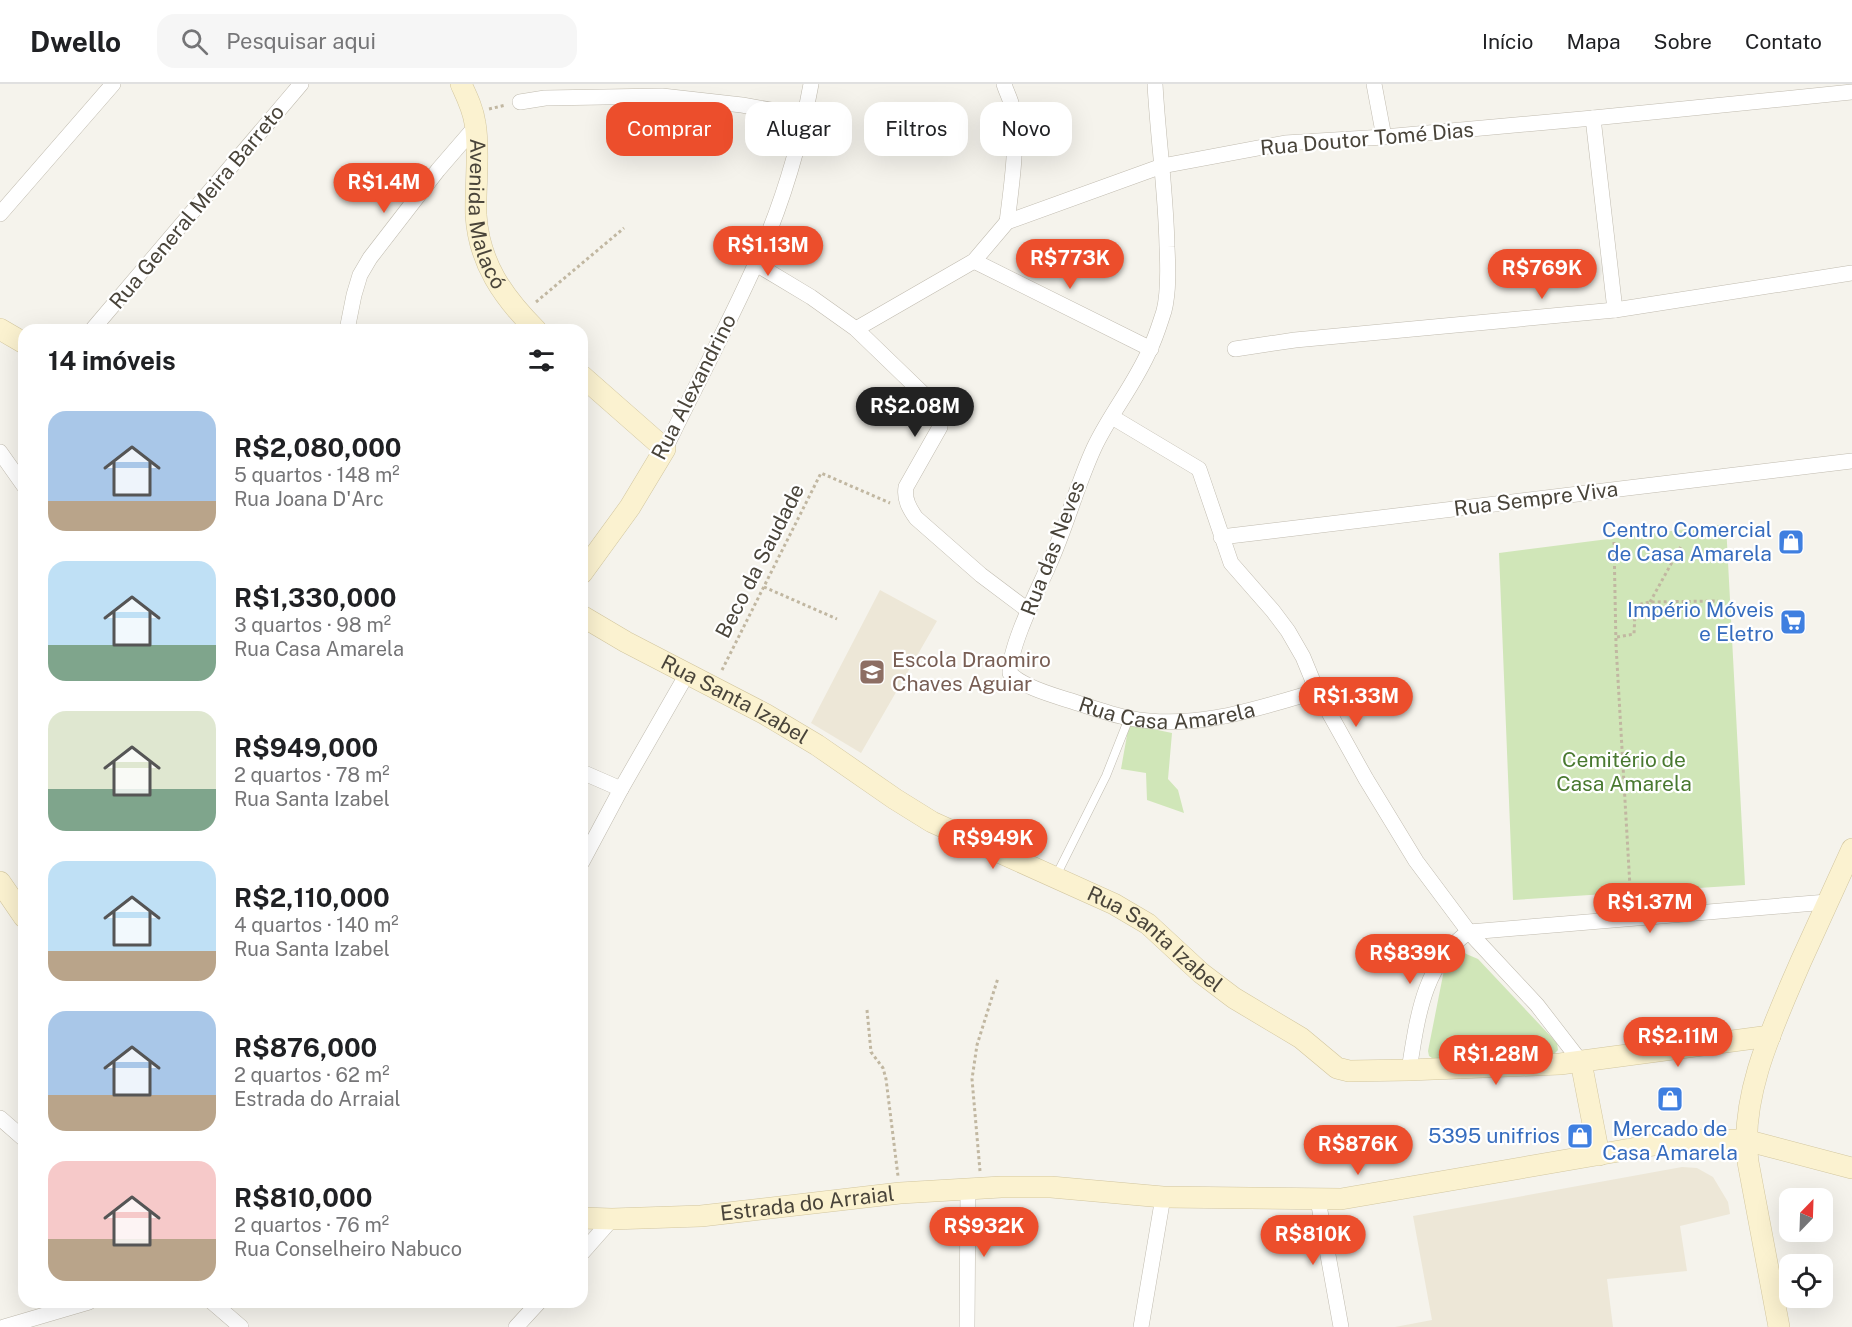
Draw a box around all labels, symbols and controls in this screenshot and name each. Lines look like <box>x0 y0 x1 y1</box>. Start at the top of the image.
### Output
search box <box>157 14 577 68</box>
text: Dwello <box>30 25 121 58</box>
icon: search <box>178 25 211 58</box>
text: Pesquisar aqui <box>226 28 376 54</box>
text: Início <box>1482 29 1533 54</box>
text: Mapa <box>1566 29 1621 54</box>
text: Sobre <box>1654 29 1712 54</box>
text: Contato <box>1745 29 1822 54</box>
street label: Rua General Meira Barreto <box>104 100 289 314</box>
chip: Comprar <box>606 102 733 156</box>
chip: Alugar <box>745 102 852 156</box>
chip: Filtros <box>864 102 968 156</box>
chip: Novo <box>980 102 1072 156</box>
street label: Rua Doutor Tomé Dias <box>1259 117 1475 160</box>
street label: Avenida Malacó <box>464 138 511 294</box>
pin: R$1.4M <box>335 163 433 214</box>
text: R$1.4M <box>348 170 420 194</box>
pin: R$1.13M <box>713 226 823 277</box>
text: R$1.13M <box>727 233 809 257</box>
pin: R$773K <box>1021 239 1119 290</box>
text: R$773K <box>1030 246 1110 270</box>
pin: R$769K <box>1493 249 1591 300</box>
text: R$769K <box>1502 256 1582 280</box>
street label: Rua Alexandrino <box>646 310 741 464</box>
icon: filters <box>525 344 558 377</box>
text: 14 imóveis <box>48 345 176 376</box>
pin: R$2.08M <box>860 387 970 438</box>
text: R$2.08M <box>870 394 960 418</box>
text: R$2,080,000 <box>234 432 402 463</box>
icon: home <box>96 435 168 507</box>
text: 5 quartos · 148 m² <box>234 463 400 487</box>
street label: Rua Sempre Viva <box>1452 476 1619 521</box>
street label: Rua das Neves <box>1015 477 1090 619</box>
street label: Beco da Saudade <box>710 480 809 642</box>
text: Rua Joana D'Arc <box>234 487 384 511</box>
place label: Centro Comercial de Casa Amarela <box>1602 517 1772 566</box>
shop icon: Centro Comercial de Casa Amarela <box>1776 527 1806 557</box>
text: R$1,330,000 <box>234 582 397 613</box>
icon: home <box>96 585 168 657</box>
place label: Império Móveis e Eletro <box>1627 597 1774 646</box>
supermarket icon: Império Móveis e Eletro <box>1778 607 1808 637</box>
text: 3 quartos · 98 m² <box>234 613 391 637</box>
text: Rua Casa Amarela <box>234 637 404 661</box>
place label: Escola Draomiro Chaves Aguiar <box>892 647 1051 696</box>
street label: Rua Santa Izabel <box>657 649 813 749</box>
school or university icon: Escola Draomiro Chaves Aguiar <box>857 657 887 687</box>
pin: R$1.33M <box>1301 677 1411 728</box>
text: R$1.33M <box>1313 684 1399 708</box>
street label: Rua Casa Amarela <box>1076 691 1258 734</box>
text: R$949,000 <box>234 732 378 763</box>
icon: home <box>96 735 168 807</box>
park label: Cemitério de Casa Amarela <box>1556 747 1692 796</box>
text: 2 quartos · 78 m² <box>234 763 390 787</box>
text: Rua Santa Izabel <box>234 787 390 811</box>
pin: R$949K <box>944 819 1042 870</box>
text: R$949K <box>952 826 1034 850</box>
street label: Rua Santa Izabel <box>1083 881 1228 997</box>
text: R$2,110,000 <box>234 882 390 913</box>
pin: R$1.37M <box>1595 883 1705 934</box>
icon: home <box>96 885 168 957</box>
text: R$1.37M <box>1607 890 1693 914</box>
text: 4 quartos · 140 m² <box>234 913 399 937</box>
pin: R$839K <box>1361 934 1459 985</box>
text: Rua Santa Izabel <box>234 937 390 961</box>
text: R$839K <box>1369 941 1451 965</box>
pin: R$2.11M <box>1623 1017 1733 1068</box>
text: R$2.11M <box>1637 1024 1719 1048</box>
text: R$876,000 <box>234 1032 377 1063</box>
icon: home <box>96 1035 168 1107</box>
pin: R$1.28M <box>1441 1035 1551 1086</box>
text: R$1.28M <box>1453 1042 1539 1066</box>
text: 2 quartos · 62 m² <box>234 1063 389 1087</box>
shop icon: Mercado de Casa Amarela <box>1655 1084 1685 1114</box>
text: Estrada do Arraial <box>234 1087 401 1111</box>
place label: Mercado de Casa Amarela <box>1602 1116 1738 1165</box>
shop icon: 5395 unifrios <box>1565 1121 1595 1151</box>
place label: 5395 unifrios <box>1428 1123 1560 1148</box>
pin: R$876K <box>1309 1125 1407 1176</box>
text: R$876K <box>1318 1132 1398 1156</box>
street label: Estrada do Arraial <box>719 1181 896 1226</box>
text: R$810,000 <box>234 1182 372 1213</box>
icon: home <box>96 1185 168 1257</box>
north arrow <box>1779 1188 1833 1242</box>
map controls <box>1779 1188 1833 1308</box>
pin: R$932K <box>935 1207 1033 1258</box>
text: 2 quartos · 76 m² <box>234 1213 389 1237</box>
text: R$932K <box>944 1214 1025 1238</box>
pin: R$810K <box>1264 1215 1362 1266</box>
text: R$810K <box>1275 1222 1351 1246</box>
text: Rua Conselheiro Nabuco <box>234 1237 462 1261</box>
button: locate <box>1779 1254 1833 1308</box>

